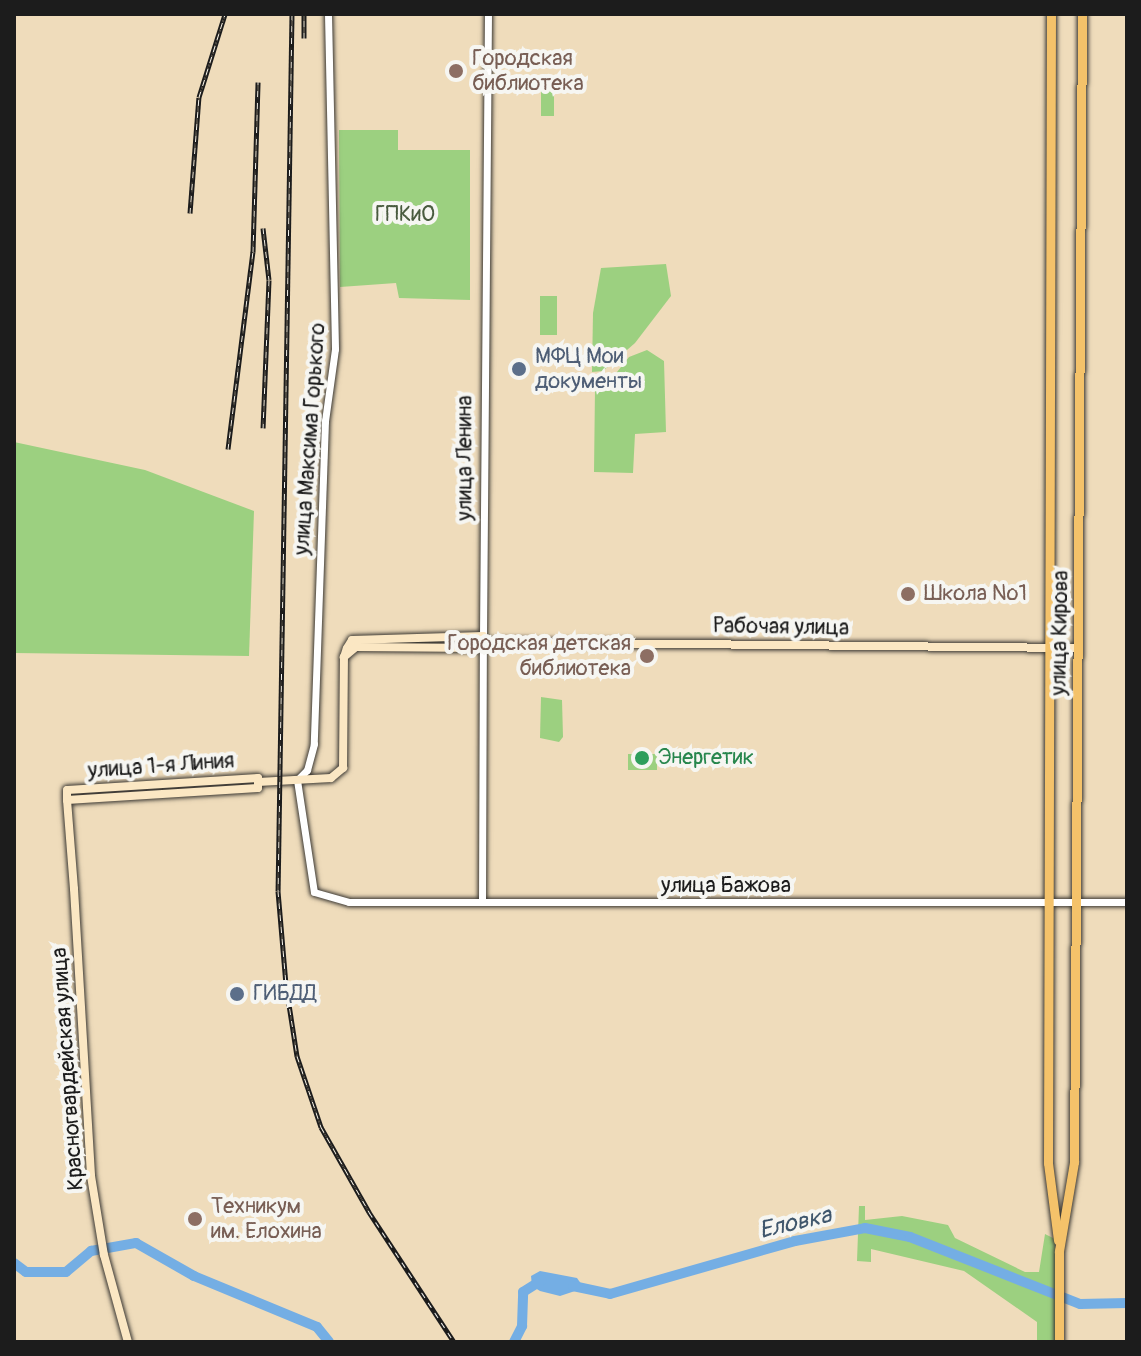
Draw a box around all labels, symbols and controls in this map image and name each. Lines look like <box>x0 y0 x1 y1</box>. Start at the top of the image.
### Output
place label: Городская библиотека <box>472 45 584 96</box>
marker: Городская библиотека <box>447 62 465 80</box>
park label: ГПКиО <box>375 202 435 228</box>
street label: улица Максима Горького <box>289 322 331 556</box>
place label: МФЦ Мои документы <box>535 343 642 394</box>
marker: МФЦ Мои документы <box>510 360 528 378</box>
street label: улица Ленина <box>452 395 478 521</box>
street label: улица Кирова <box>1046 570 1074 696</box>
place label: Школа №1 <box>924 581 1027 607</box>
marker: Школа №1 <box>899 585 917 603</box>
street label: Рабочая улица <box>713 613 849 641</box>
place label: Городская детская библиотека <box>447 630 631 682</box>
marker: Городская детская библиотека <box>638 647 656 665</box>
place label: Энергетик <box>658 745 754 771</box>
street label: улица 1-я Линия <box>87 748 235 784</box>
marker: Энергетик <box>633 749 651 767</box>
street label: улица Бажова <box>661 873 791 899</box>
street label: Красногвардейская улица <box>46 947 90 1191</box>
place label: ГИБДД <box>253 981 316 1007</box>
marker: ГИБДД <box>228 985 246 1003</box>
place label: Техникум им. Елохина <box>211 1193 322 1244</box>
water label: Еловка <box>756 1201 834 1245</box>
marker: Техникум им. Елохина <box>186 1210 204 1228</box>

